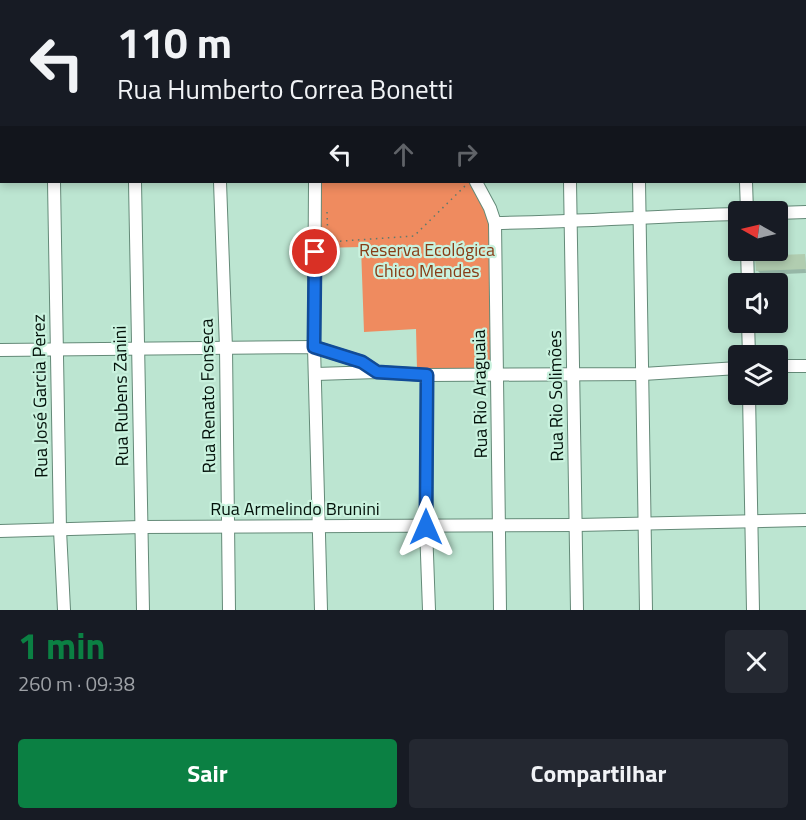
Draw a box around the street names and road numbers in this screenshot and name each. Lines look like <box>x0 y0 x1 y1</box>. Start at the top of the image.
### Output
street label: Rua José Garcia Perez <box>25 314 54 478</box>
street label: Rua Renato Fonseca <box>193 318 222 474</box>
street label: Rua Rubens Zanini <box>106 325 135 467</box>
street label: Rua Rio Araguaia <box>465 329 494 459</box>
street label: Rua Rio Solimões <box>541 330 570 462</box>
street label: Rua Armelindo Brunini <box>210 495 380 522</box>

